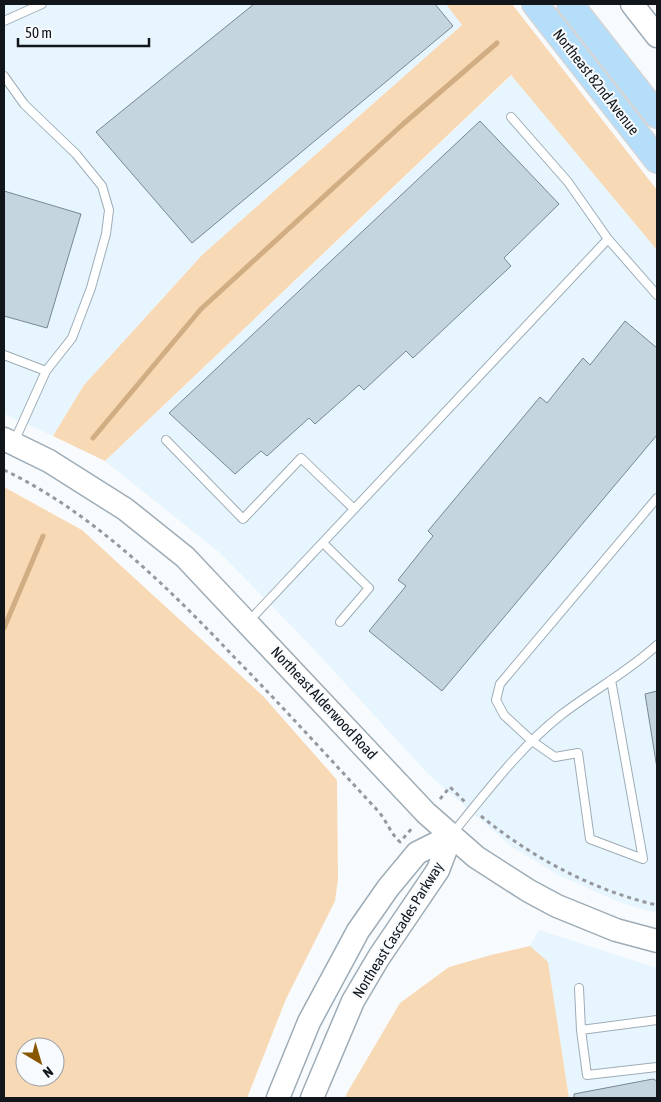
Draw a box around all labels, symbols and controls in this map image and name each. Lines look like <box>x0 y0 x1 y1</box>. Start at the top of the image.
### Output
scale bar <box>18 15 149 47</box>
text: 50 m <box>25 24 52 41</box>
street label: Northeast 82nd Avenue <box>550 26 643 138</box>
street label: Northeast Alderwood Road <box>268 643 381 762</box>
street label: Northeast Cascades Parkway <box>349 859 446 1001</box>
north arrow <box>15 1037 65 1087</box>
text: N <box>40 1063 56 1081</box>

